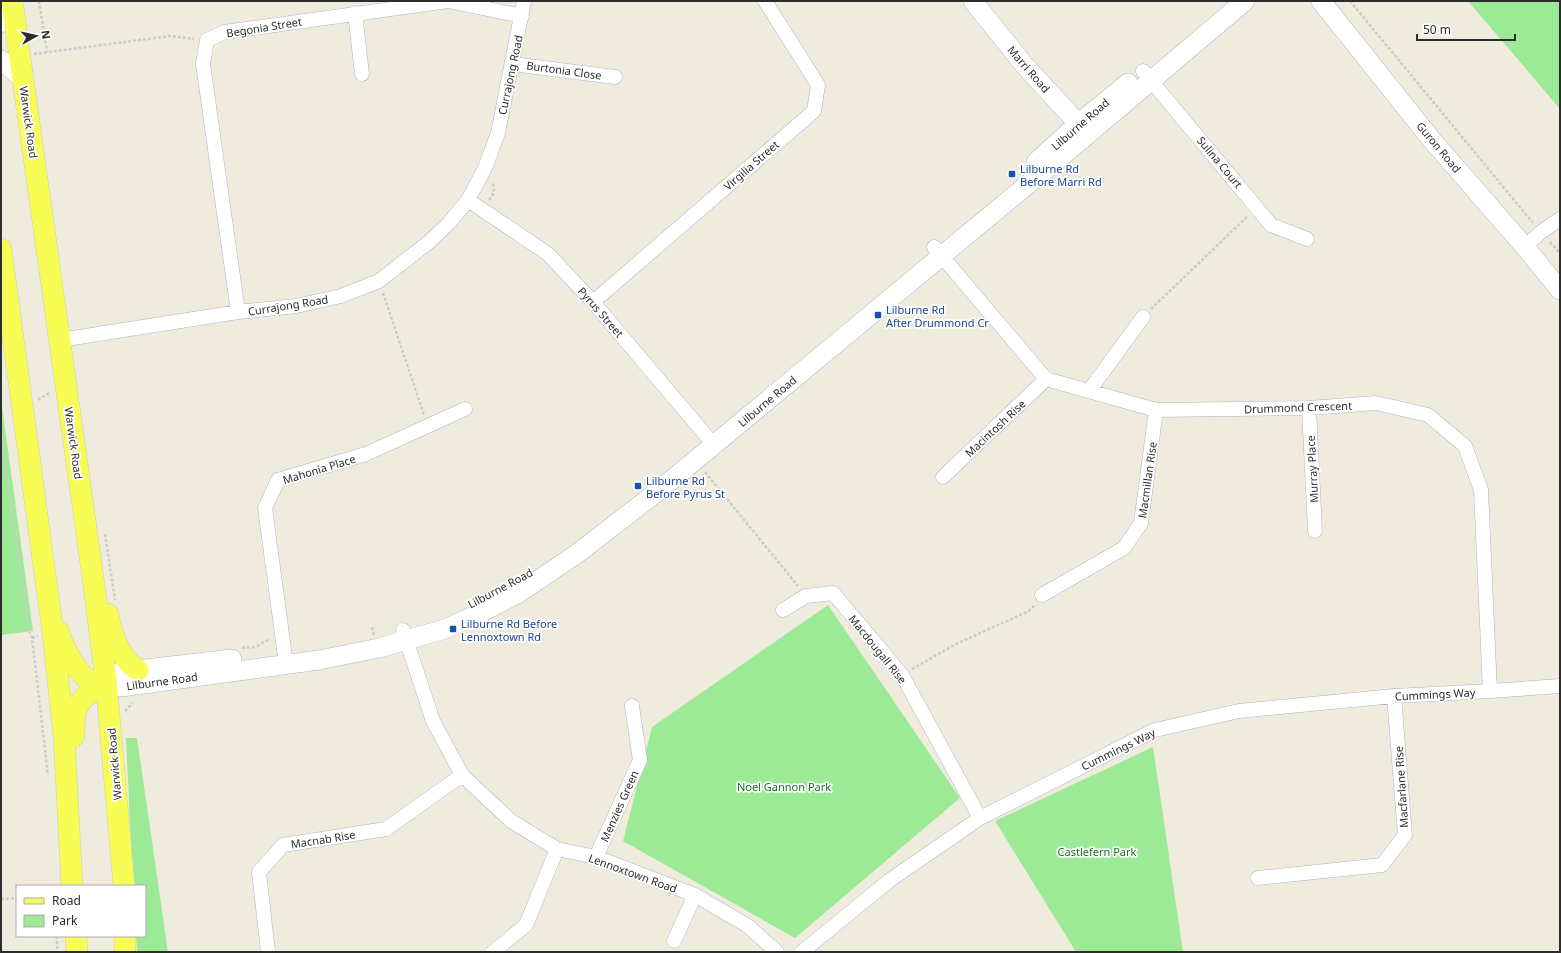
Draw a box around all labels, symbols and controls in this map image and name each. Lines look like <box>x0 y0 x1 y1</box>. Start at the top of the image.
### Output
street label: Begonia Street <box>225 14 303 40</box>
north arrow <box>16 16 56 56</box>
scale bar <box>1417 16 1515 42</box>
text: 50 m <box>1423 21 1451 38</box>
text: N <box>38 29 54 40</box>
street label: Currajong Road <box>494 34 526 116</box>
street label: Marri Road <box>1005 42 1053 96</box>
street label: Burtonia Close <box>525 57 603 83</box>
street label: Warwick Road <box>17 85 41 159</box>
street label: Lilburne Road <box>1048 95 1112 153</box>
street label: Guron Road <box>1413 118 1465 176</box>
street label: Sulina Court <box>1194 133 1246 191</box>
street label: Virgilia Street <box>720 137 782 193</box>
place label: Lilburne Rd Before Marri Rd <box>1020 161 1102 189</box>
marker: Lilburne Rd Before Marri Rd <box>1007 169 1017 179</box>
street label: Pyrus Street <box>575 284 627 341</box>
street label: Currajong Road <box>247 291 329 319</box>
place label: Lilburne Rd After Drummond Cr <box>886 302 989 330</box>
marker: Lilburne Rd After Drummond Cr <box>873 310 883 320</box>
street label: Lilburne Road <box>735 372 799 430</box>
street label: Macintosh Rise <box>961 396 1029 460</box>
street label: Drummond Crescent <box>1244 398 1352 416</box>
street label: Warwick Road <box>62 406 86 480</box>
street label: Murray Place <box>1303 435 1321 503</box>
street label: Macmillan Rise <box>1134 441 1160 519</box>
street label: Mahonia Place <box>281 451 357 487</box>
place label: Lilburne Rd Before Pyrus St <box>646 473 725 501</box>
marker: Lilburne Rd Before Pyrus St <box>633 481 643 491</box>
street label: Lilburne Road <box>465 565 535 611</box>
street label: Macdougall Rise <box>846 612 910 686</box>
place label: Lilburne Rd Before Lennoxtown Rd <box>461 616 557 644</box>
marker: Lilburne Rd Before Lennoxtown Rd <box>448 624 458 634</box>
street label: Lilburne Road <box>125 669 199 693</box>
street label: Cummings Way <box>1394 684 1476 704</box>
street label: Cummings Way <box>1078 724 1158 773</box>
street label: Warwick Road <box>103 727 125 801</box>
street label: Macfarlane Rise <box>1391 746 1411 828</box>
street label: Menzies Green <box>597 768 641 844</box>
park label: Noel Gannon Park <box>737 779 831 794</box>
street label: Macnab Rise <box>290 826 356 852</box>
park label: Castlefern Park <box>1058 844 1137 859</box>
street label: Lennoxtown Road <box>587 850 679 896</box>
legend <box>16 885 146 937</box>
text: Road <box>52 892 81 909</box>
text: Park <box>52 912 78 929</box>

